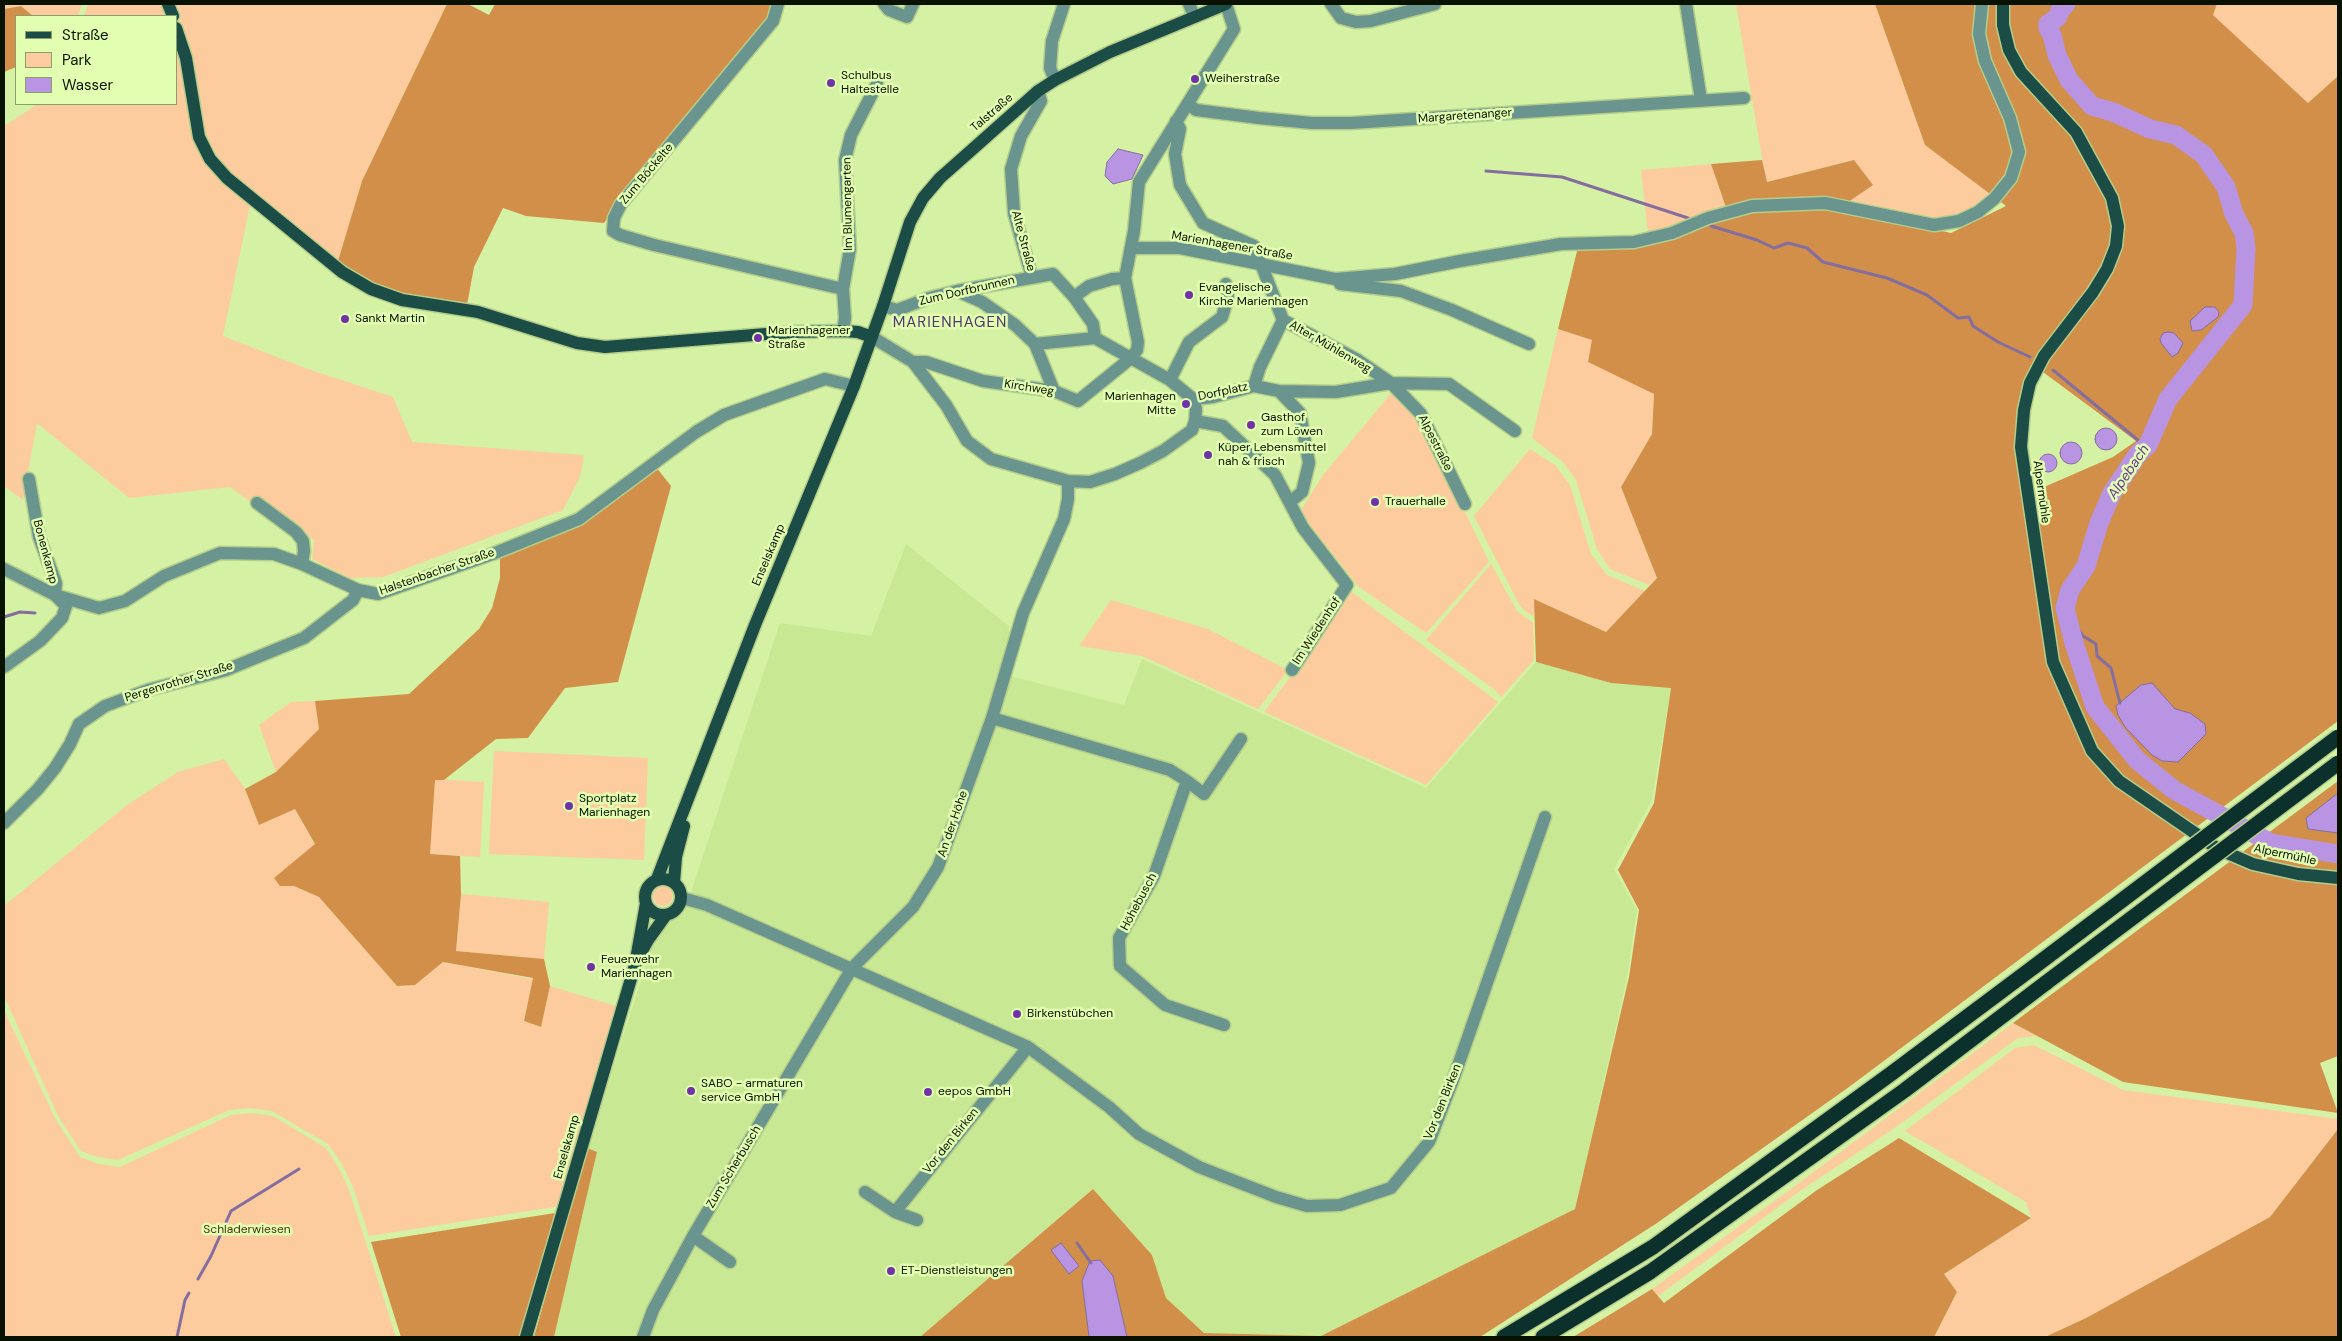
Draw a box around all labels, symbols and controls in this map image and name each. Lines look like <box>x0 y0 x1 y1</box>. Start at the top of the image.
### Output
legend <box>15 15 178 105</box>
text: Straße <box>62 25 109 45</box>
text: Park <box>62 50 92 70</box>
place label: Schulbus Haltestelle <box>841 69 899 97</box>
place label: Weiherstraße <box>1205 72 1280 86</box>
marker: Weiherstraße <box>1189 73 1201 85</box>
text: Wasser <box>62 75 113 95</box>
marker: Schulbus Haltestelle <box>825 77 837 89</box>
street label: Talstraße <box>968 91 1016 135</box>
street label: Margaretenanger <box>1417 106 1513 126</box>
street label: Zum Böckelte <box>617 141 677 207</box>
street label: Im Blumengarten <box>840 157 856 251</box>
street label: Alte Straße <box>1008 209 1038 273</box>
street label: Marienhagener Straße <box>1170 228 1294 264</box>
street label: Zum Dorfbrunnen <box>918 273 1016 309</box>
place label: Evangelische Kirche Marienhagen <box>1199 281 1308 309</box>
marker: Evangelische Kirche Marienhagen <box>1183 289 1195 301</box>
place label: Sankt Martin <box>355 312 425 326</box>
marker: Sankt Martin <box>339 313 351 325</box>
district label: MARIENHAGEN <box>891 314 1009 332</box>
street label: Alter Mühlenweg <box>1286 318 1374 376</box>
place label: Marienhagener Straße <box>768 324 850 352</box>
marker: Marienhagener Straße <box>752 332 764 344</box>
street label: Kirchweg <box>1003 377 1055 399</box>
street label: Dorfplatz <box>1197 380 1249 404</box>
place label: Marienhagen Mitte <box>1105 390 1176 418</box>
marker: Marienhagen Mitte <box>1180 398 1192 410</box>
place label: Gasthof zum Löwen <box>1261 411 1323 439</box>
street label: Alpestraße <box>1415 413 1455 473</box>
marker: Gasthof zum Löwen <box>1245 419 1257 431</box>
place label: Küper Lebensmittel nah & frisch <box>1218 441 1326 469</box>
water label: Alpebach <box>2105 442 2153 502</box>
marker: Küper Lebensmittel nah & frisch <box>1202 449 1214 461</box>
street label: Alpermühle <box>2029 460 2053 524</box>
place label: Trauerhalle <box>1385 495 1446 509</box>
marker: Trauerhalle <box>1369 496 1381 508</box>
street label: Bonenkamp <box>30 518 60 586</box>
street label: Enselskamp <box>749 522 789 588</box>
street label: Halstenbacher Straße <box>378 546 496 598</box>
street label: Im Wiedenhof <box>1290 595 1344 667</box>
street label: Pergenrother Straße <box>123 659 235 705</box>
street label: An der Höhe <box>935 789 971 859</box>
place label: Sportplatz Marienhagen <box>579 792 650 820</box>
marker: Sportplatz Marienhagen <box>563 800 575 812</box>
street label: Alpermühle <box>2253 841 2317 869</box>
street label: Höhebusch <box>1118 871 1160 933</box>
place label: Feuerwehr Marienhagen <box>601 953 672 981</box>
marker: Feuerwehr Marienhagen <box>585 961 597 973</box>
place label: Birkenstübchen <box>1027 1007 1113 1021</box>
marker: Birkenstübchen <box>1011 1008 1023 1020</box>
street label: Vor den Birken <box>1421 1062 1465 1142</box>
place label: SABO - armaturen service GmbH <box>701 1077 803 1105</box>
marker: SABO - armaturen service GmbH <box>685 1085 697 1097</box>
place label: eepos GmbH <box>938 1085 1011 1099</box>
marker: eepos GmbH <box>922 1086 934 1098</box>
street label: Vor den Birken <box>920 1105 982 1177</box>
street label: Enselskamp <box>551 1113 583 1181</box>
street label: Zum Scherbusch <box>704 1123 764 1211</box>
park label: Schladerwiesen <box>203 1223 291 1237</box>
place label: ET-Dienstleistungen <box>901 1264 1012 1278</box>
marker: ET-Dienstleistungen <box>885 1265 897 1277</box>

